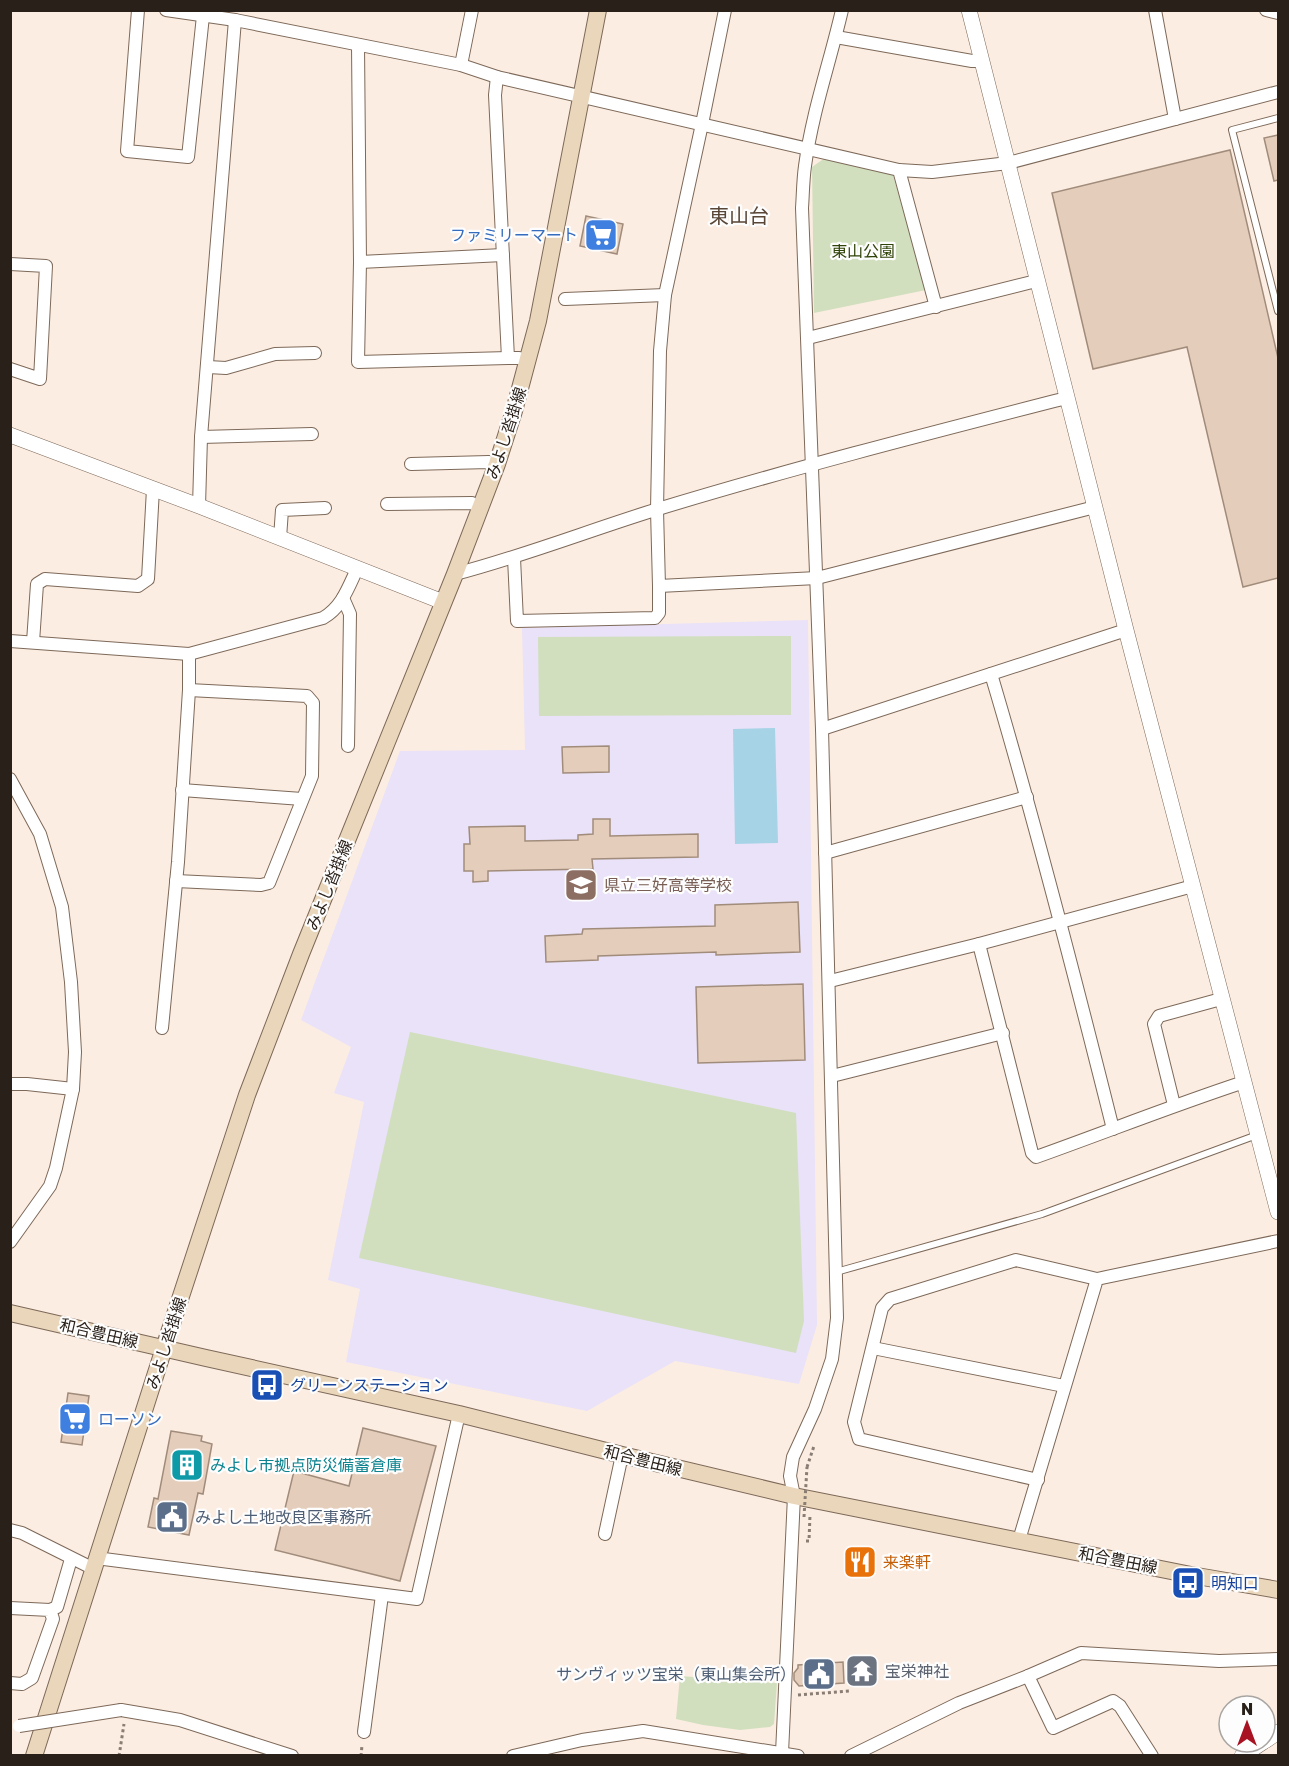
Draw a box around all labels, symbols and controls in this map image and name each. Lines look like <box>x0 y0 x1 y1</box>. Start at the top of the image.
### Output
district label: 東山台 <box>709 203 769 227</box>
supermarket icon: ファミリーマート <box>583 217 619 253</box>
place label: ファミリーマート <box>450 225 578 245</box>
park label: 東山公園 <box>831 241 895 261</box>
street label: みよし沓掛線 <box>482 384 530 482</box>
street label: みよし沓掛線 <box>302 837 356 933</box>
school or university icon: 県立三好高等学校 <box>563 867 599 903</box>
place label: 県立三好高等学校 <box>604 875 732 895</box>
street label: みよし沓掛線 <box>142 1294 190 1392</box>
street label: 和合豊田線 <box>58 1314 140 1352</box>
bus stop icon: グリーンステーション <box>249 1367 285 1403</box>
place label: グリーンステーション <box>290 1375 449 1395</box>
supermarket icon: ローソン <box>57 1401 93 1437</box>
place label: ローソン <box>98 1409 162 1429</box>
street label: 和合豊田線 <box>602 1441 684 1479</box>
building icon: みよし市拠点防災備蓄倉庫 <box>169 1447 205 1483</box>
place label: みよし市拠点防災備蓄倉庫 <box>210 1455 402 1475</box>
public building icon: みよし土地改良区事務所 <box>154 1499 190 1535</box>
place label: みよし土地改良区事務所 <box>195 1507 371 1527</box>
street label: 和合豊田線 <box>1077 1543 1159 1577</box>
restaurant icon: 来楽軒 <box>842 1544 878 1580</box>
place label: 来楽軒 <box>883 1552 931 1572</box>
bus stop icon: 明知口 <box>1170 1565 1206 1601</box>
place label: 明知口 <box>1211 1573 1259 1593</box>
temple icon: 宝栄神社 <box>844 1653 880 1689</box>
public building icon: サンヴィッツ宝栄（東山集会所） <box>801 1656 837 1692</box>
place label: 宝栄神社 <box>885 1661 949 1681</box>
place label: サンヴィッツ宝栄（東山集会所） <box>556 1664 796 1684</box>
north arrow <box>1217 1694 1277 1754</box>
text: N <box>1241 1699 1253 1719</box>

